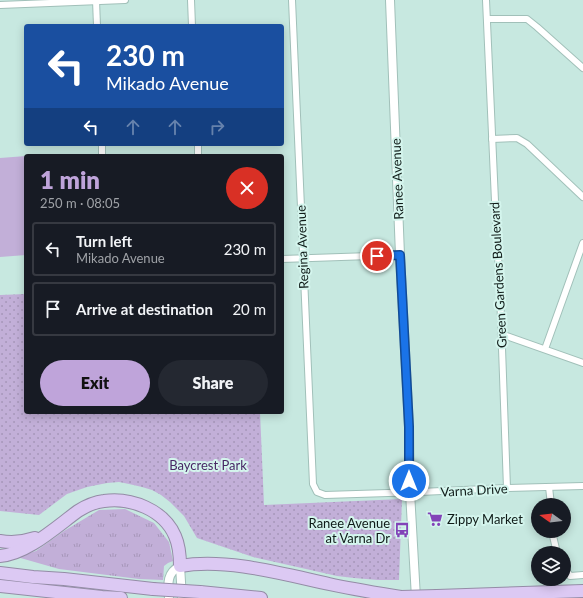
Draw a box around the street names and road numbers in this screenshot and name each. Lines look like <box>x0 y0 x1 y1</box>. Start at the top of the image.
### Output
street label: Ranee Avenue <box>388 138 406 220</box>
street label: Green Gardens Boulevard <box>486 201 510 349</box>
street label: Regina Avenue <box>293 205 311 289</box>
street label: Varna Drive <box>440 480 508 500</box>

